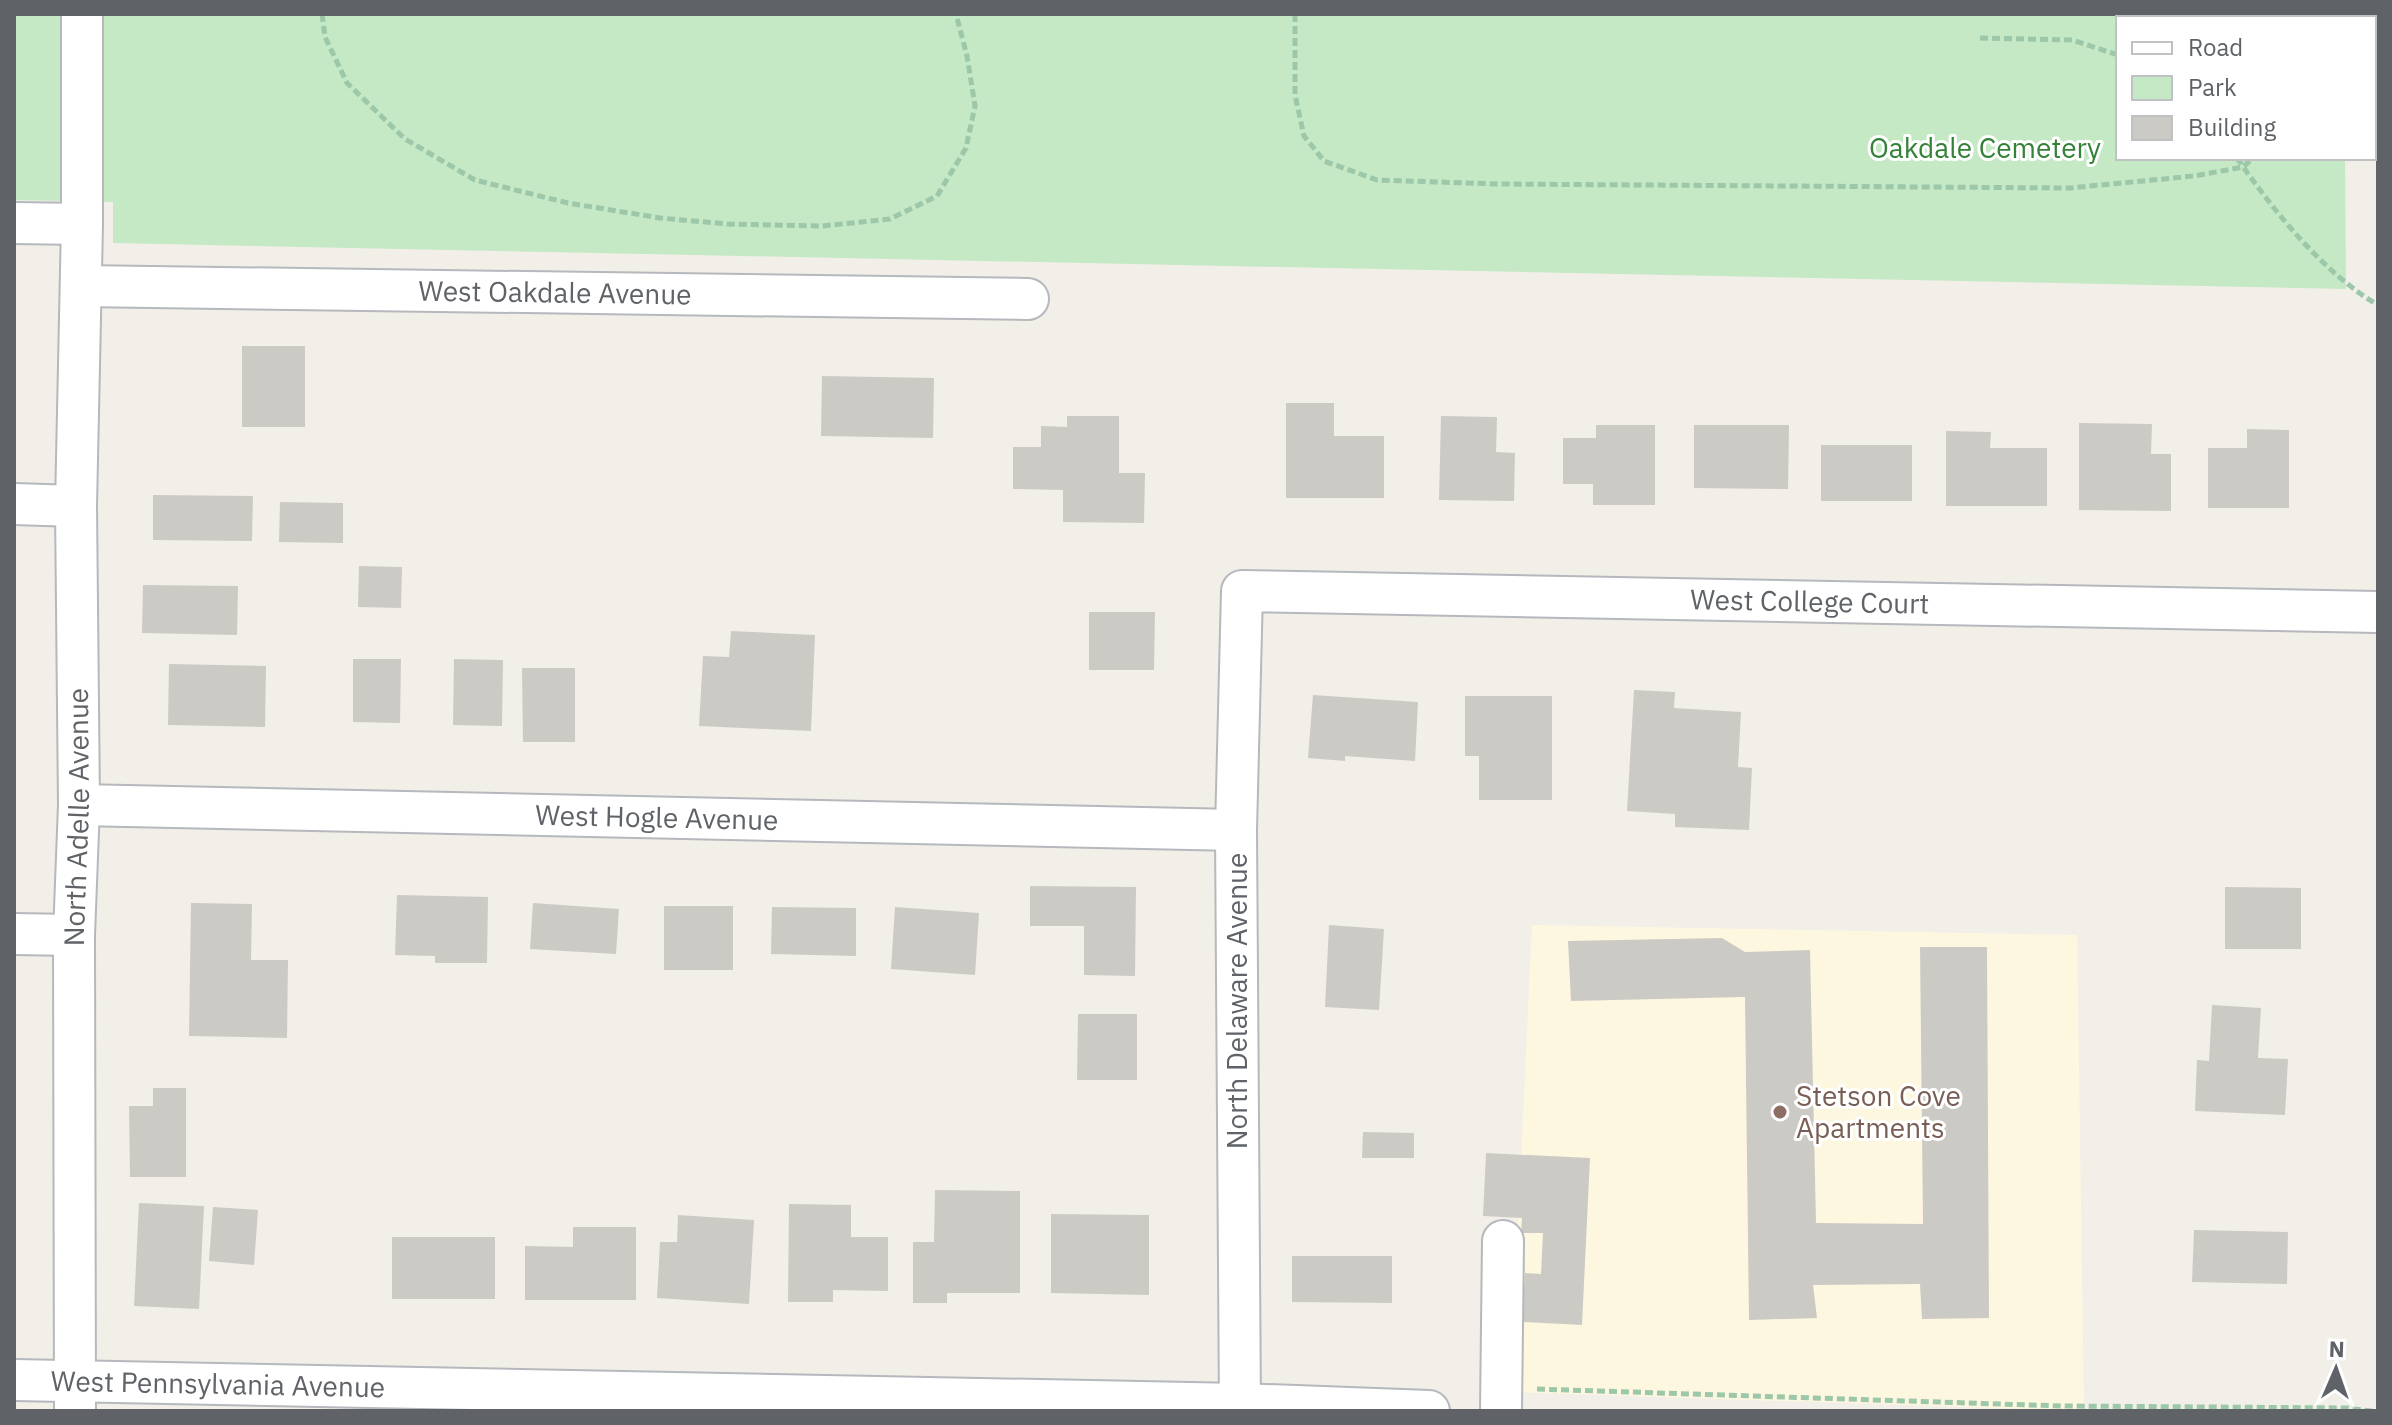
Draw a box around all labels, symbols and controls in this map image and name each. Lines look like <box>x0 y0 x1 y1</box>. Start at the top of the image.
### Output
legend <box>2116 16 2376 160</box>
text: Road <box>2188 31 2243 63</box>
text: Park <box>2188 71 2237 103</box>
text: Building <box>2188 111 2276 143</box>
park label: Oakdale Cemetery <box>1869 129 2101 166</box>
street label: West Oakdale Avenue <box>418 272 692 312</box>
street label: West College Court <box>1690 580 1930 622</box>
street label: North Adelle Avenue <box>55 688 97 946</box>
street label: West Hogle Avenue <box>535 796 779 838</box>
street label: North Delaware Avenue <box>1218 853 1255 1149</box>
place label: Stetson Cove Apartments <box>1796 1077 1961 1146</box>
marker: Stetson Cove Apartments <box>1771 1103 1789 1121</box>
north arrow <box>2296 1329 2376 1409</box>
text: N <box>2328 1334 2345 1363</box>
street label: West Pennsylvania Avenue <box>50 1362 385 1405</box>

